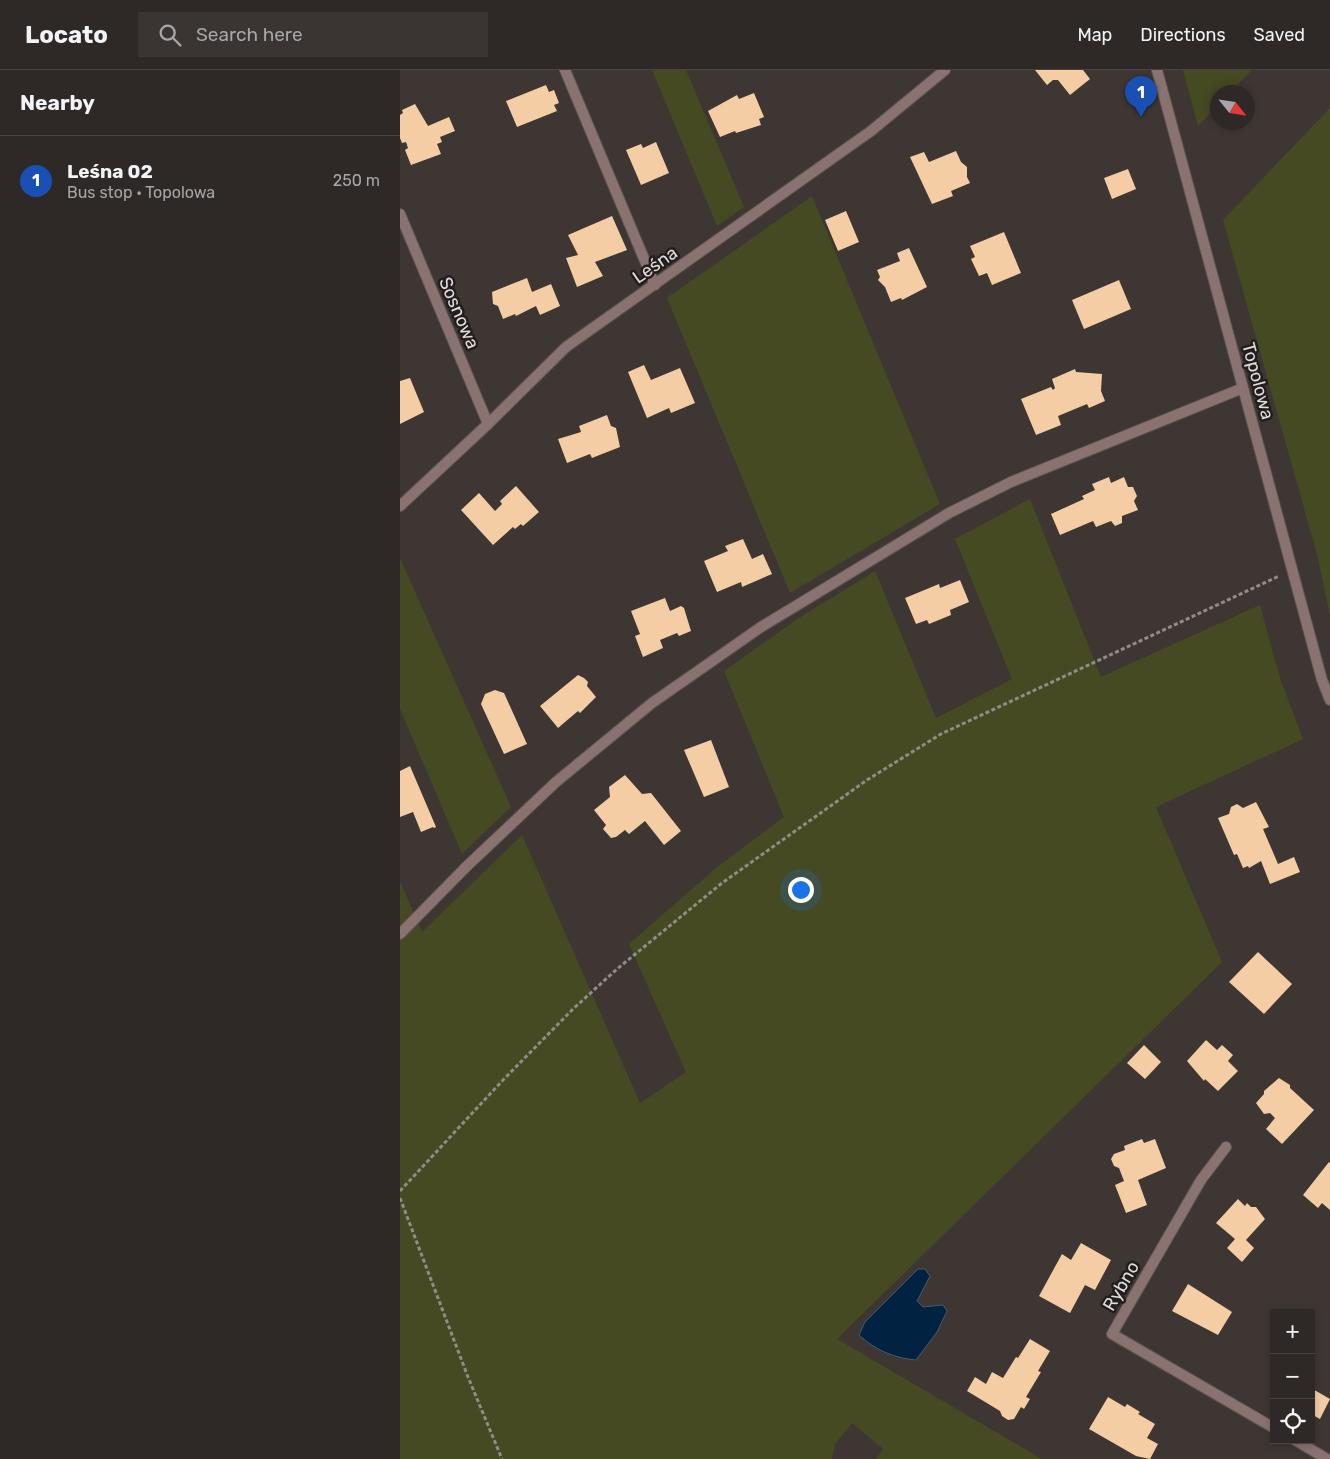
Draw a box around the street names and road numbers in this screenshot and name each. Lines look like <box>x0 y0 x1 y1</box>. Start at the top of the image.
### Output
street label: Leśna <box>628 242 682 288</box>
street label: Sosnowa <box>434 274 484 352</box>
street label: Topolowa <box>1237 340 1279 422</box>
street label: Rybno <box>1098 1257 1144 1315</box>

